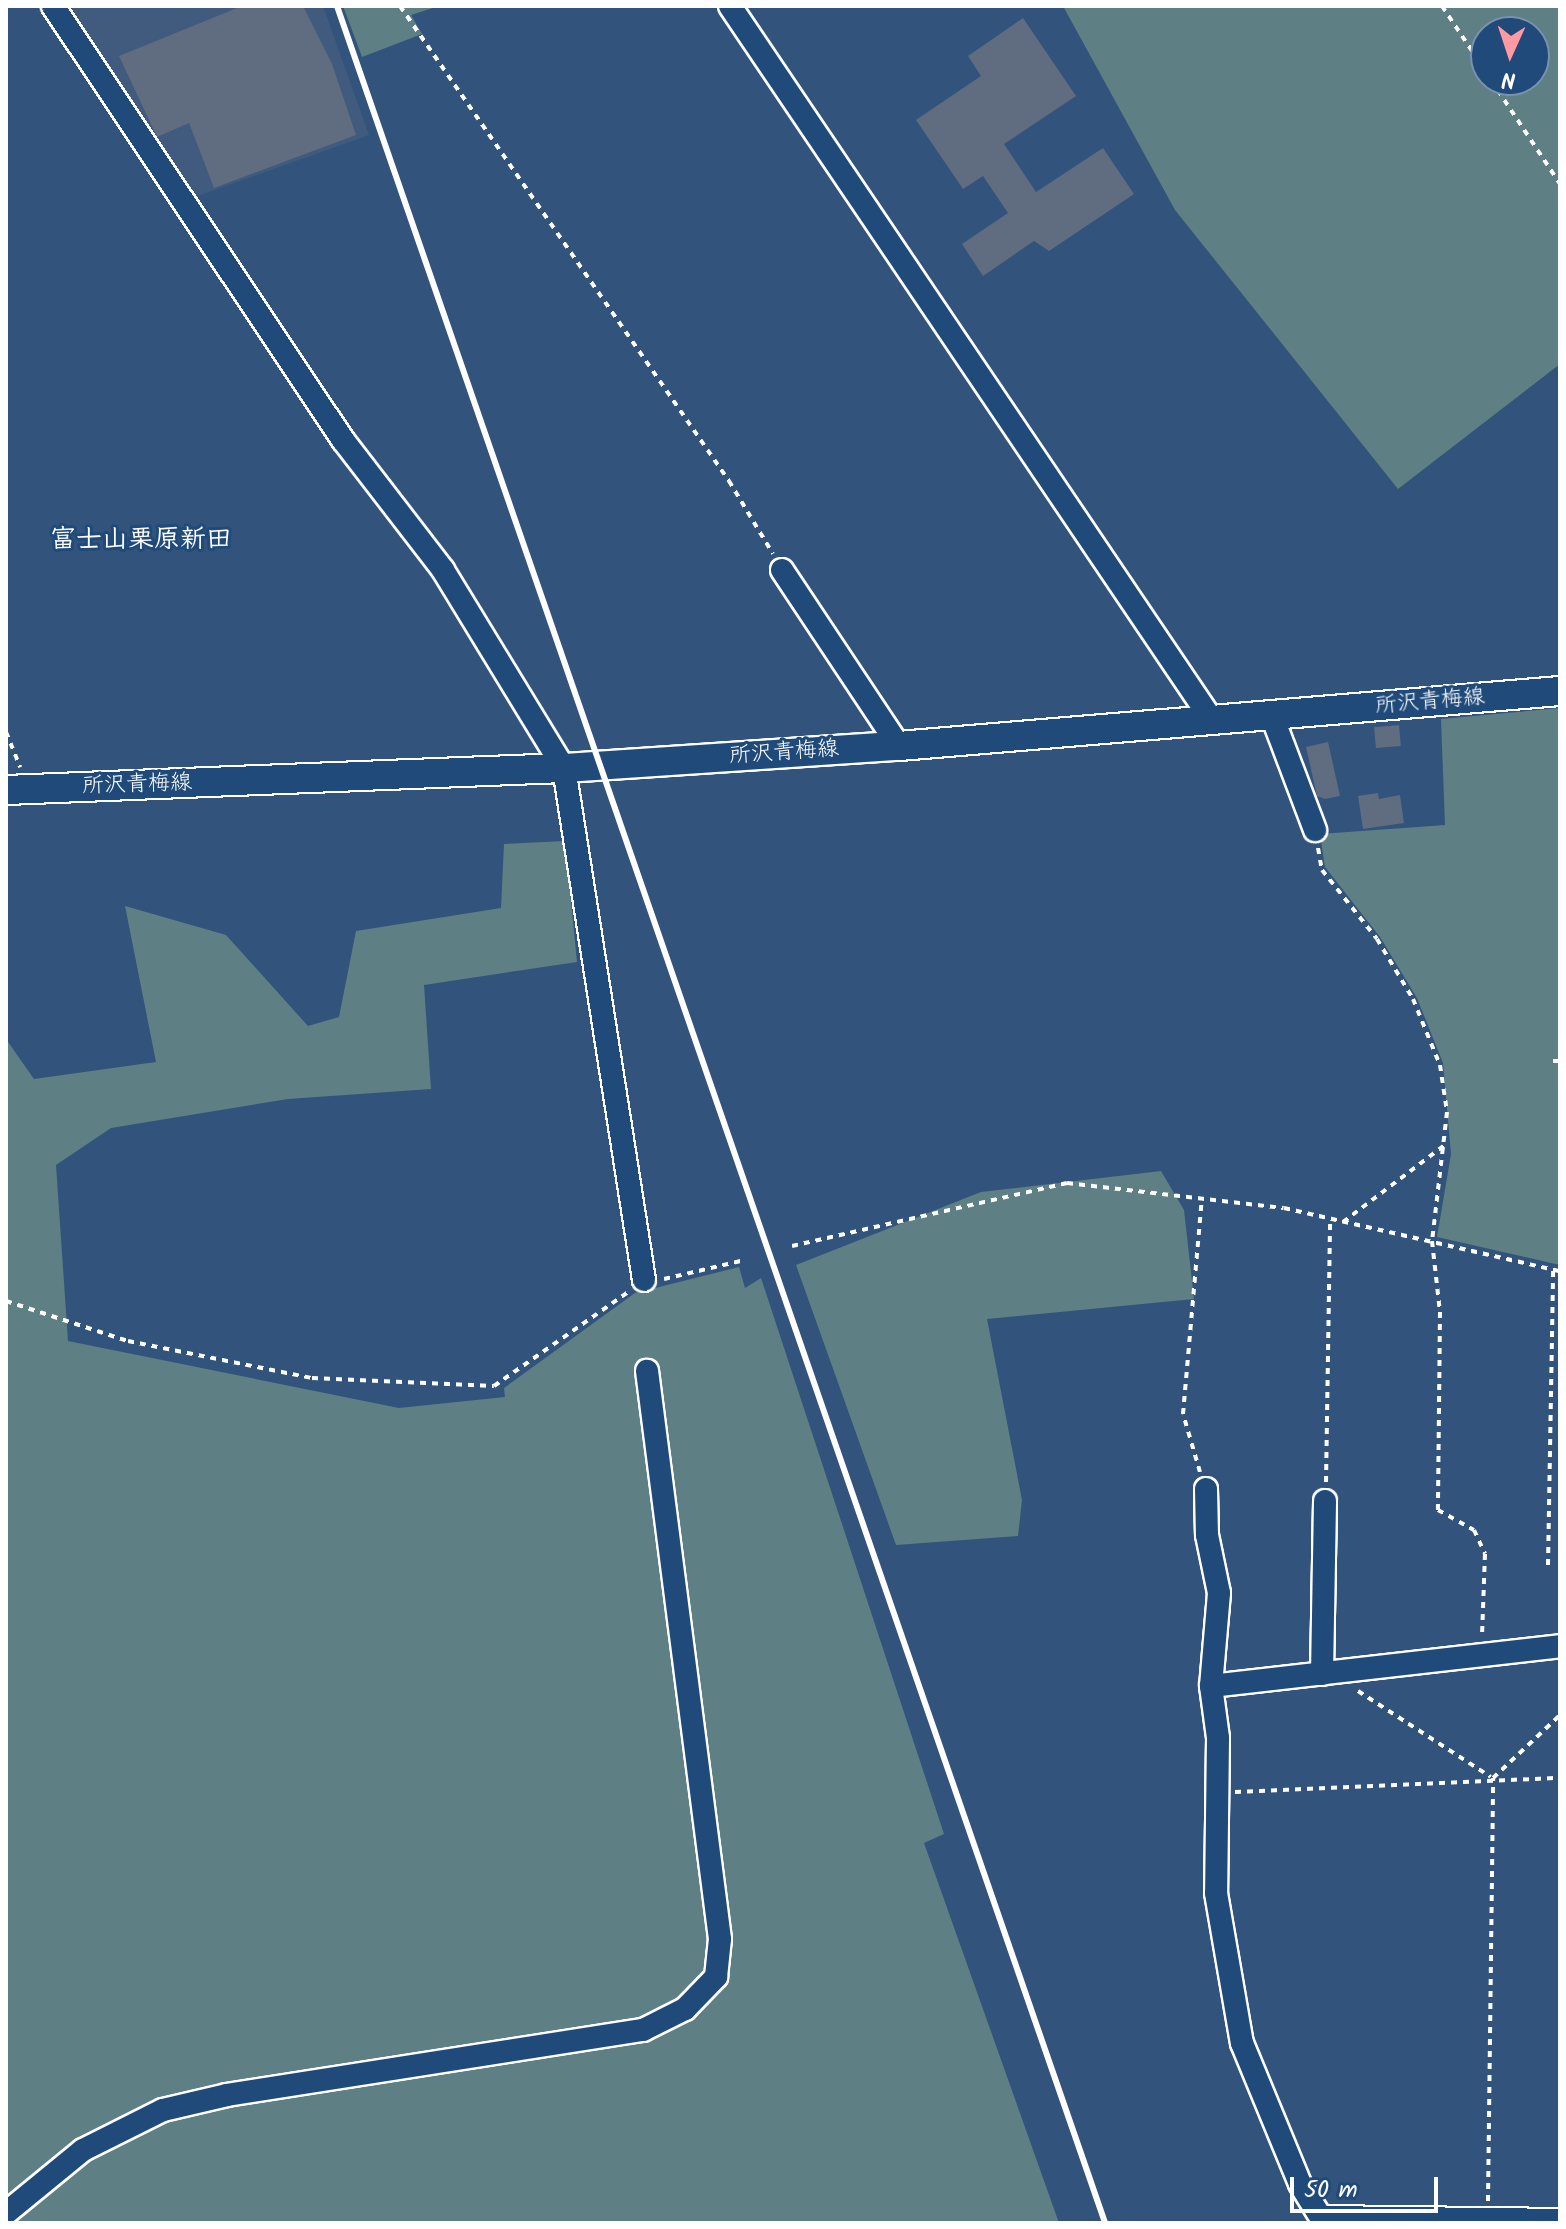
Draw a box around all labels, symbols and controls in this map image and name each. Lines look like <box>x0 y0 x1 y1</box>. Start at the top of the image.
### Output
north arrow <box>1470 16 1550 96</box>
text: N <box>1501 61 1517 96</box>
district label: 富士山栗原新田 <box>50 525 232 557</box>
street label: 所沢青梅線 <box>1374 684 1486 720</box>
street label: 所沢青梅線 <box>728 736 840 770</box>
street label: 所沢青梅線 <box>82 770 192 800</box>
scale bar <box>1294 2161 1442 2211</box>
text: 50 m <box>1304 2171 1358 2210</box>

